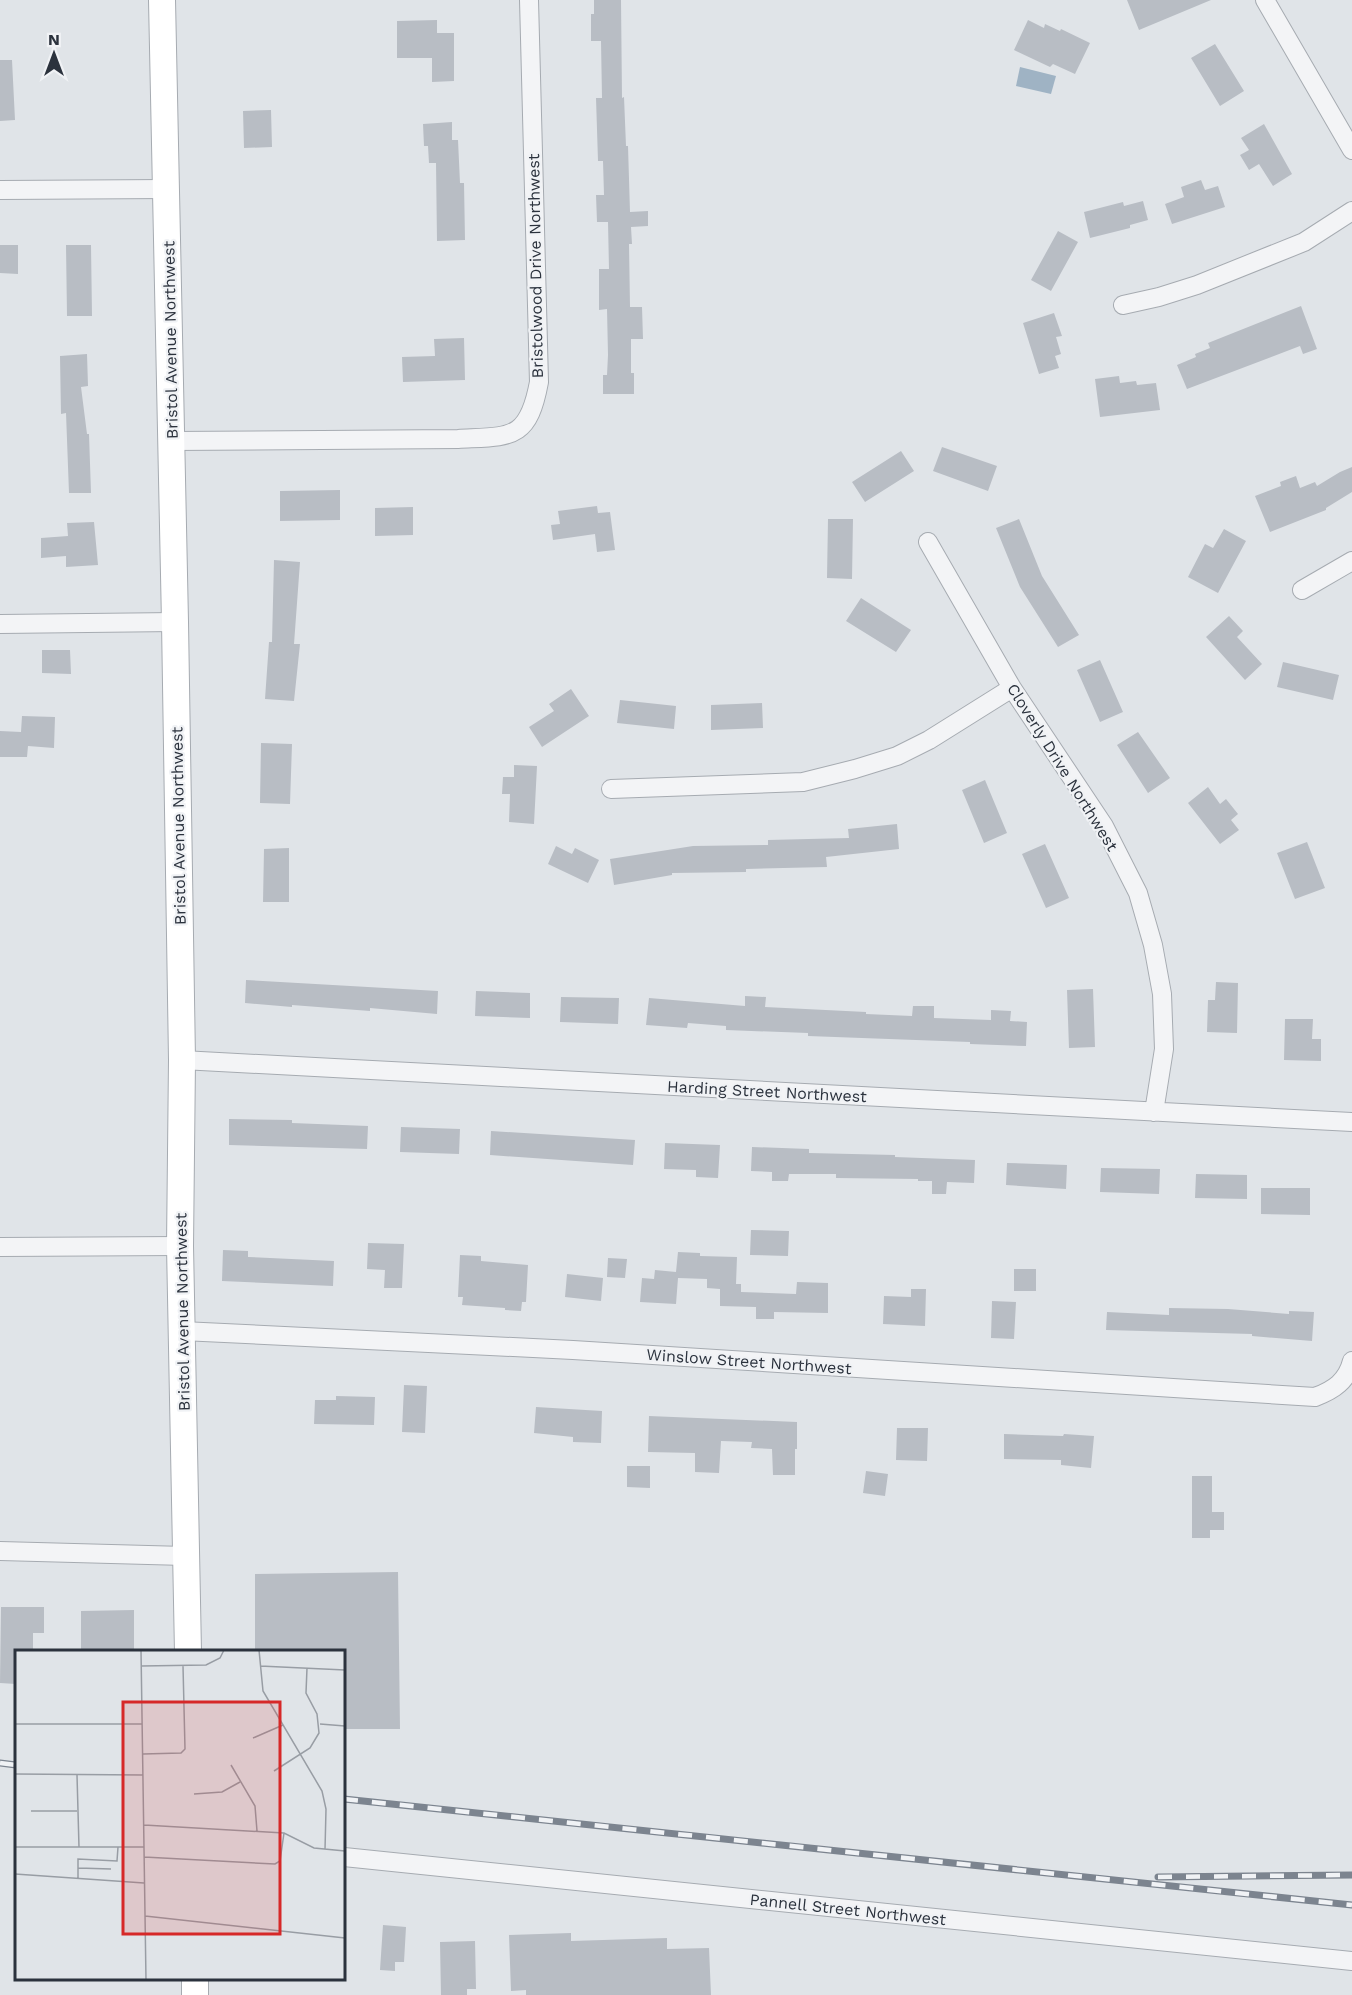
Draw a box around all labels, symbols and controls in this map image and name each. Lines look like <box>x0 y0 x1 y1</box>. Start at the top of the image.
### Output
north arrow <box>24 24 84 84</box>
text: N <box>48 30 60 49</box>
street label: Bristolwood Drive Northwest <box>524 153 547 379</box>
street label: Bristol Avenue Northwest <box>159 240 182 439</box>
street label: Cloverly Drive Northwest <box>1003 680 1122 855</box>
street label: Bristol Avenue Northwest <box>167 726 190 925</box>
street label: Harding Street Northwest <box>667 1077 868 1106</box>
street label: Bristol Avenue Northwest <box>171 1212 194 1411</box>
street label: Winslow Street Northwest <box>646 1345 852 1378</box>
inset map <box>15 1650 345 1980</box>
street label: Pannell Street Northwest <box>749 1890 947 1929</box>

